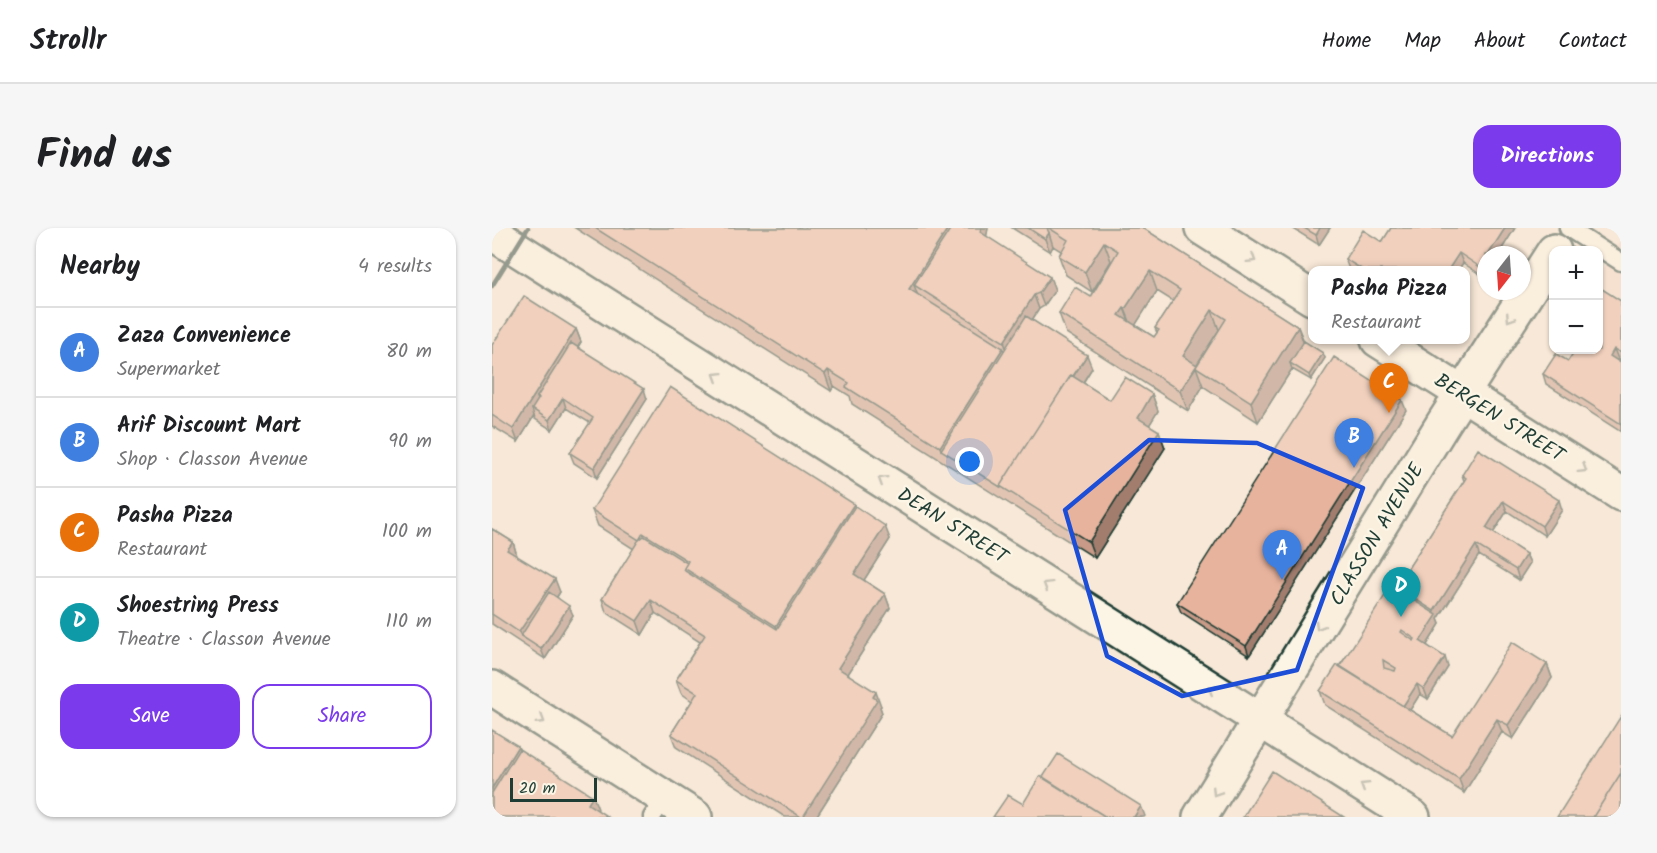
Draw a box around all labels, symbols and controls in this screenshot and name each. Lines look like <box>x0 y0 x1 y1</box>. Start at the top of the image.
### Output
text: Strollr <box>30 19 106 64</box>
text: Home <box>1322 25 1371 58</box>
text: Map <box>1404 25 1441 58</box>
text: About <box>1474 25 1525 58</box>
text: Contact <box>1558 25 1627 58</box>
text: Find us <box>36 123 172 190</box>
button: Directions <box>1473 125 1621 188</box>
text: Nearby <box>60 246 140 288</box>
north arrow <box>1477 246 1531 300</box>
map controls <box>1549 246 1603 354</box>
button: + <box>1549 246 1603 300</box>
text: 4 results <box>358 251 432 283</box>
one-way arrow <box>1246 252 1256 264</box>
popup <box>1308 266 1470 344</box>
text: Pasha Pizza <box>1331 272 1447 307</box>
button: − <box>1549 300 1603 354</box>
text: Restaurant <box>1331 307 1421 339</box>
one-way arrow <box>1506 312 1518 322</box>
text: Zaza Convenience <box>117 319 291 354</box>
text: A <box>73 336 86 368</box>
text: 80 m <box>386 336 432 368</box>
text: Supermarket <box>117 354 220 386</box>
pin: C <box>1370 364 1408 413</box>
street label: BERGEN STREET <box>1427 366 1572 473</box>
one-way arrow <box>713 372 724 383</box>
text: Arif Discount Mart <box>117 409 301 444</box>
pin: B <box>1334 418 1374 468</box>
text: B <box>73 426 86 458</box>
text: 90 m <box>388 426 432 458</box>
text: Shop · Classon Avenue <box>117 444 308 476</box>
your location <box>955 447 984 476</box>
street label: CLASSON AVENUE <box>1322 456 1434 613</box>
one-way arrow <box>1577 462 1587 474</box>
one-way arrow <box>878 476 888 488</box>
street label: DEAN STREET <box>890 480 1016 575</box>
text: Pasha Pizza <box>117 499 233 534</box>
text: C <box>73 516 86 548</box>
text: 100 m <box>382 516 432 548</box>
pin: A <box>1262 530 1302 580</box>
text: Restaurant <box>117 534 207 566</box>
pin: D <box>1382 568 1420 617</box>
one-way arrow <box>1043 580 1053 592</box>
text: Shoestring Press <box>117 589 279 624</box>
text: D <box>73 606 86 638</box>
text: 110 m <box>386 606 432 638</box>
one-way arrow <box>1314 620 1326 630</box>
text: Theatre · Classon Avenue <box>117 624 331 656</box>
button: Save <box>60 684 240 749</box>
button: Share <box>252 684 432 749</box>
one-way arrow <box>1207 685 1218 696</box>
one-way arrow <box>535 712 546 723</box>
scale bar <box>510 775 597 802</box>
text: 20 m <box>519 776 555 801</box>
one-way arrow <box>1360 781 1370 793</box>
one-way arrow <box>1212 785 1223 796</box>

